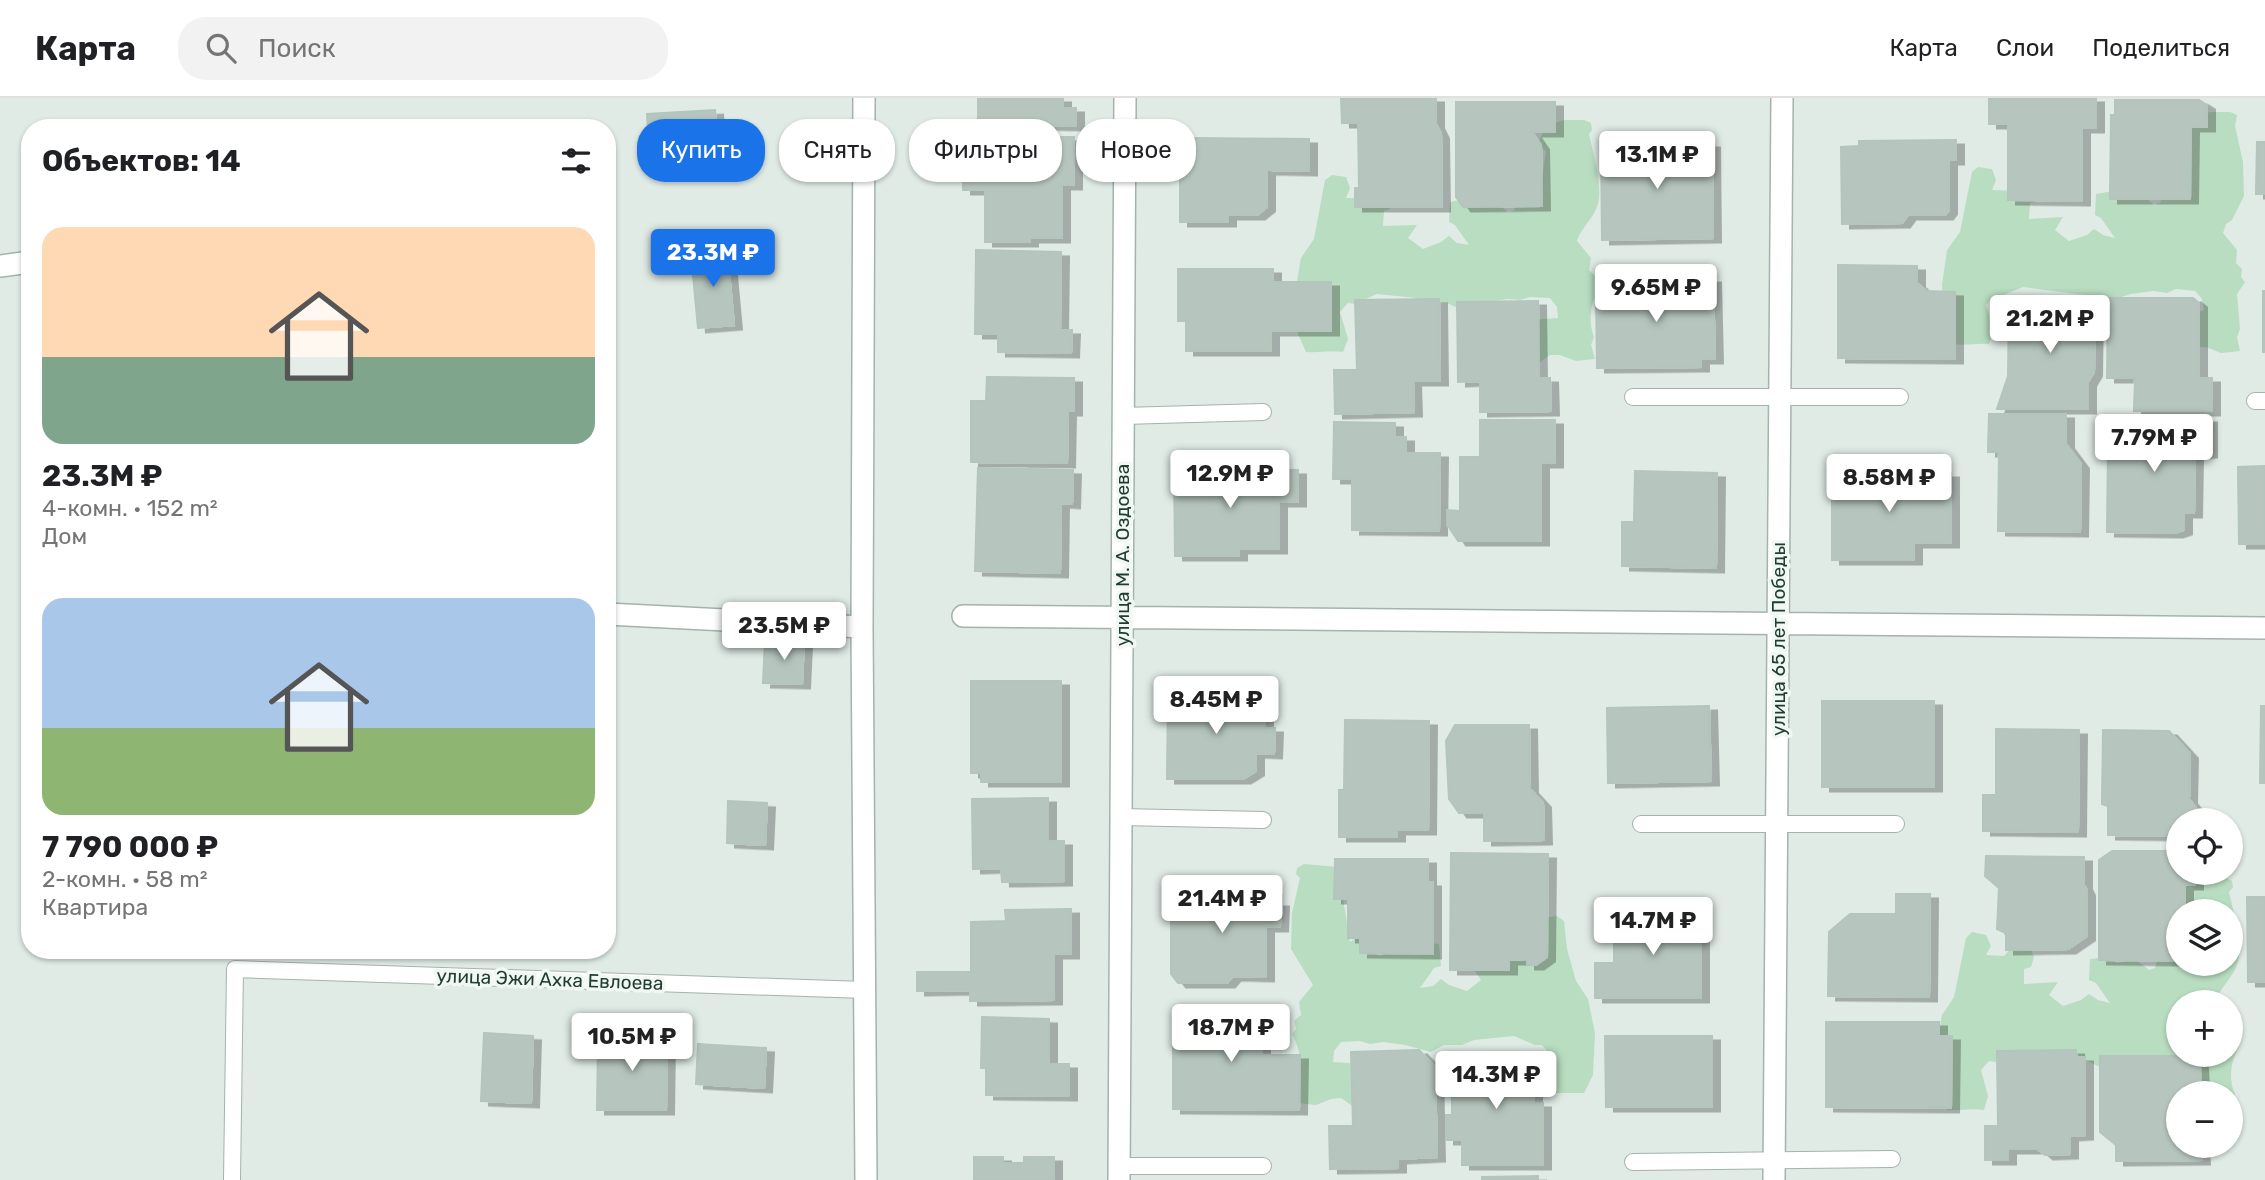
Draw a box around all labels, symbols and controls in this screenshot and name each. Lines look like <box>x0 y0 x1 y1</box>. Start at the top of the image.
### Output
search box <box>178 17 668 80</box>
text: Карта <box>35 29 136 68</box>
icon: search <box>202 29 240 67</box>
text: Поиск <box>258 33 336 64</box>
text: Карта <box>1889 34 1958 62</box>
text: Слои <box>1996 34 2054 62</box>
text: Поделиться <box>2092 34 2230 62</box>
chip: Купить <box>637 119 765 182</box>
chip: Снять <box>779 119 895 182</box>
chip: Фильтры <box>909 119 1062 182</box>
chip: Новое <box>1076 119 1196 182</box>
pin: 13.1M ₽ <box>1592 132 1722 191</box>
text: 13.1M ₽ <box>1615 140 1699 168</box>
icon: filters <box>557 142 595 180</box>
text: Объектов: 14 <box>42 143 241 179</box>
pin: 23.3M ₽ <box>648 230 778 289</box>
text: 23.3M ₽ <box>667 238 759 266</box>
pin: 9.65M ₽ <box>1591 264 1721 324</box>
icon: home <box>256 273 382 399</box>
text: 9.65M ₽ <box>1611 273 1701 301</box>
pin: 21.2M ₽ <box>1985 296 2115 355</box>
text: 21.2M ₽ <box>2006 304 2094 332</box>
pin: 7.79M ₽ <box>2089 414 2219 474</box>
text: 7.79M ₽ <box>2111 423 2197 451</box>
pin: 12.9M ₽ <box>1165 450 1295 510</box>
pin: 8.58M ₽ <box>1824 454 1954 514</box>
text: 23.3M ₽ <box>42 458 162 494</box>
text: 12.9M ₽ <box>1186 459 1274 487</box>
text: 8.58M ₽ <box>1843 463 1935 491</box>
street label: улица М. А. Оздоева <box>1111 464 1134 646</box>
text: 4-комн. · 152 m² <box>42 494 218 522</box>
text: Дом <box>42 522 87 550</box>
street label: улица 65 лет Победы <box>1767 542 1790 736</box>
pin: 23.5M ₽ <box>719 602 849 662</box>
text: 23.5M ₽ <box>738 611 830 639</box>
icon: home <box>256 644 382 770</box>
pin: 8.45M ₽ <box>1151 676 1281 736</box>
text: 8.45M ₽ <box>1170 685 1262 713</box>
map controls <box>2166 808 2243 1158</box>
button: locate <box>2166 808 2243 885</box>
text: 7 790 000 ₽ <box>42 829 218 865</box>
text: 2-комн. · 58 m² <box>42 865 208 893</box>
pin: 21.4M ₽ <box>1157 876 1287 935</box>
text: 21.4M ₽ <box>1178 884 1266 912</box>
text: Квартира <box>42 893 148 921</box>
pin: 14.7M ₽ <box>1588 898 1718 957</box>
button: layers <box>2166 899 2243 976</box>
text: 14.7M ₽ <box>1610 906 1696 934</box>
street label: улица Эжи Ахка Евлоева <box>436 964 664 995</box>
button: + <box>2166 990 2243 1067</box>
pin: 18.7M ₽ <box>1166 1004 1296 1064</box>
text: 18.7M ₽ <box>1188 1013 1274 1041</box>
pin: 10.5M ₽ <box>567 1014 697 1073</box>
text: 10.5M ₽ <box>588 1022 676 1050</box>
pin: 14.3M ₽ <box>1431 1052 1561 1111</box>
text: 14.3M ₽ <box>1451 1060 1541 1088</box>
button: − <box>2166 1081 2243 1158</box>

